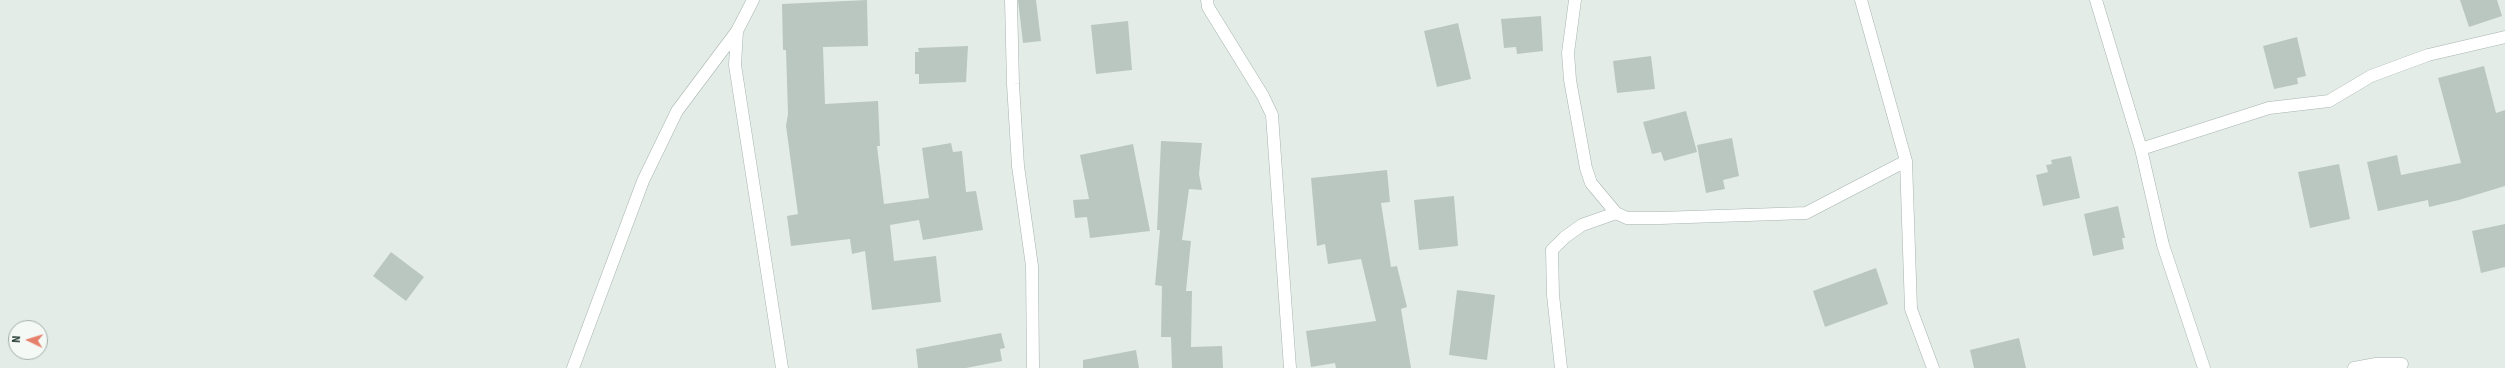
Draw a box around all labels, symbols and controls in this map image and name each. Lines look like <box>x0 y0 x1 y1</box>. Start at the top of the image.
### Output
north arrow <box>8 320 48 360</box>
text: N <box>9 335 24 343</box>

